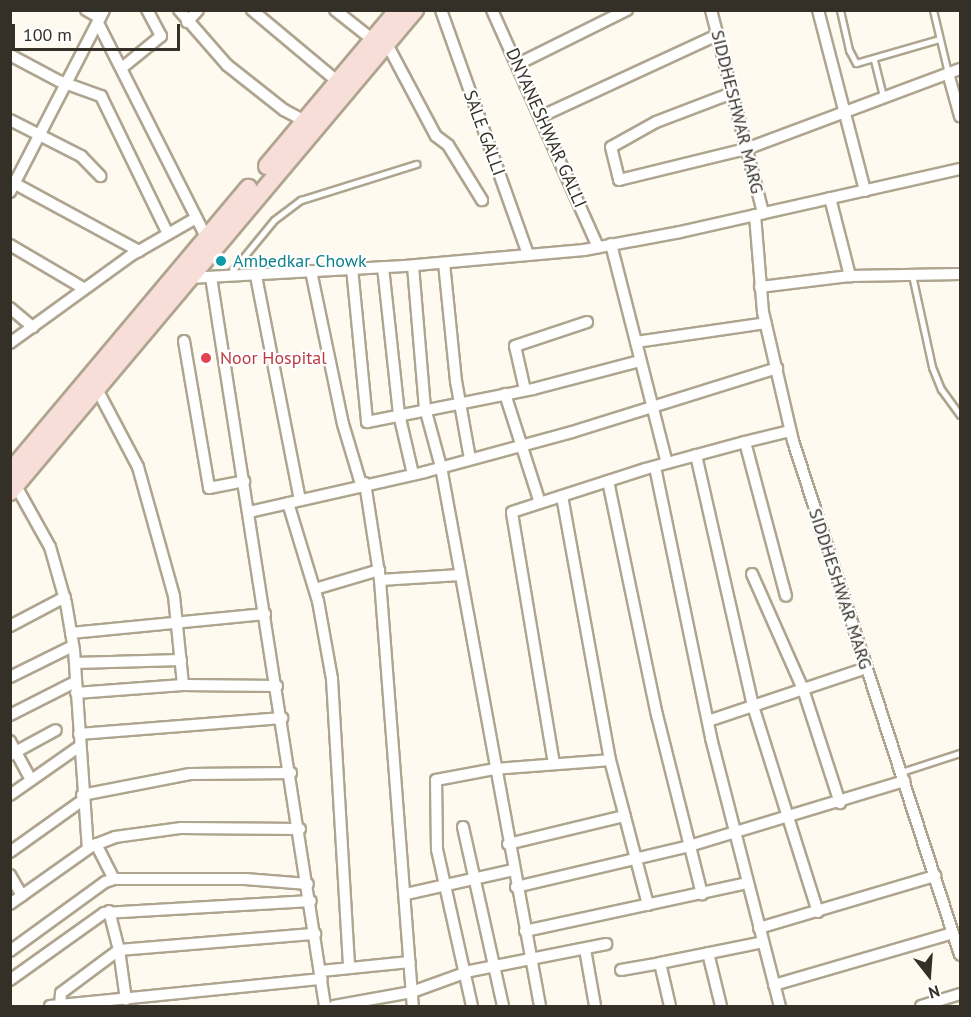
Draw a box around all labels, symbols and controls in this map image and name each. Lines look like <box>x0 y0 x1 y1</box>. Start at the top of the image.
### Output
scale bar <box>15 12 183 50</box>
text: 100 m <box>23 23 72 46</box>
street label: SIDDHESHWAR MARG <box>706 28 768 196</box>
street label: DNYANESHWAR GALLI <box>501 45 591 211</box>
street label: SALE GALLI <box>459 87 509 179</box>
place label: Ambedkar Chowk <box>233 250 367 272</box>
marker: Ambedkar Chowk <box>214 254 228 268</box>
place label: Noor Hospital <box>220 347 327 369</box>
marker: Noor Hospital <box>197 349 215 367</box>
street label: SIDDHESHWAR MARG <box>804 506 876 672</box>
north arrow <box>899 945 959 1005</box>
text: N <box>926 981 942 1003</box>

